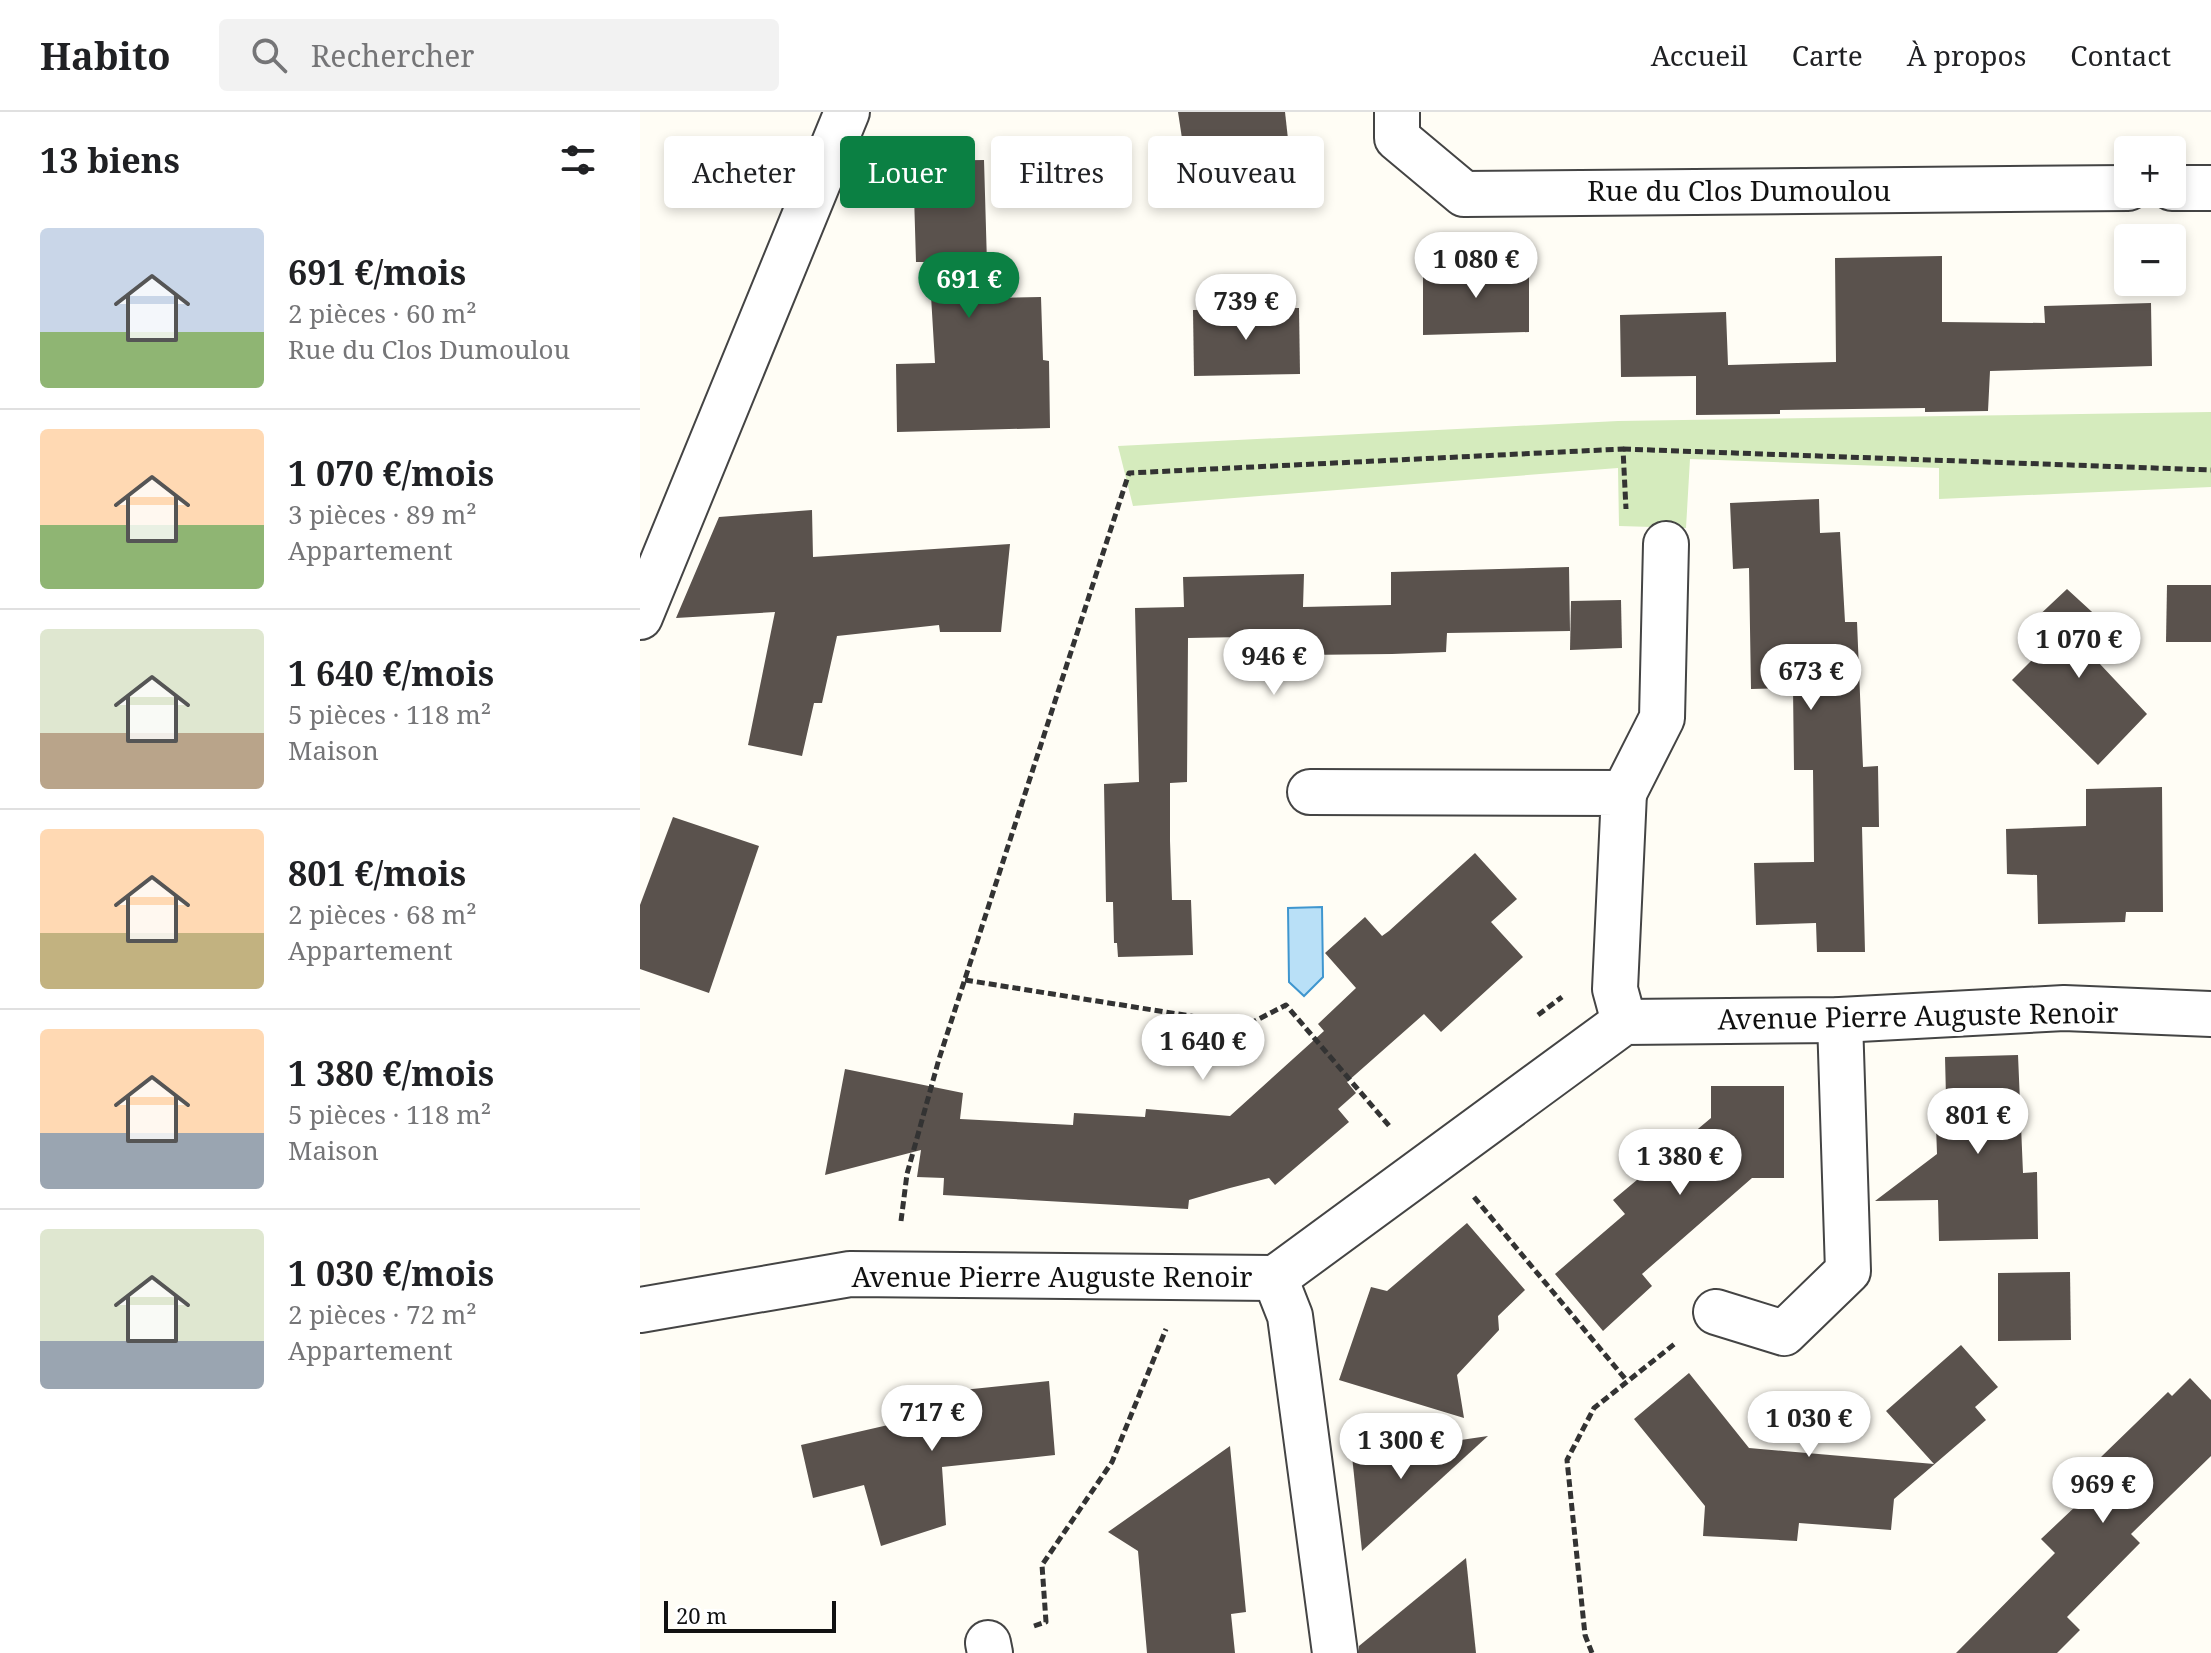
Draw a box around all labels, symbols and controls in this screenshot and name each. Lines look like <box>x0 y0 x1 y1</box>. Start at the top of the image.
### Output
search box <box>219 19 779 91</box>
text: Habito <box>40 29 171 81</box>
icon: search <box>247 33 291 77</box>
text: Rechercher <box>311 35 474 76</box>
text: Accueil <box>1651 36 1748 74</box>
text: Carte <box>1792 36 1863 74</box>
text: À propos <box>1907 36 2026 74</box>
text: Contact <box>2070 36 2171 74</box>
chip: Acheter <box>664 136 824 208</box>
chip: Louer <box>840 136 975 208</box>
chip: Filtres <box>991 136 1132 208</box>
chip: Nouveau <box>1148 136 1324 208</box>
map controls <box>2114 136 2186 296</box>
button: + <box>2114 136 2186 208</box>
text: 13 biens <box>40 137 180 183</box>
icon: filters <box>556 138 600 182</box>
street label: Rue du Clos Dumoulou <box>1587 171 1891 209</box>
button: − <box>2114 224 2186 296</box>
pin: 1 080 € <box>1402 232 1550 300</box>
text: 1 080 € <box>1433 240 1519 276</box>
text: 691 €/mois <box>288 249 466 295</box>
pin: 691 € <box>913 252 1025 320</box>
icon: home <box>104 260 200 356</box>
text: 691 € <box>936 260 1002 296</box>
pin: 739 € <box>1190 274 1302 342</box>
text: 739 € <box>1213 282 1279 318</box>
text: 2 pièces · 60 m² <box>288 295 477 331</box>
text: Rue du Clos Dumoulou <box>288 331 570 367</box>
text: 1 070 €/mois <box>288 450 494 496</box>
icon: home <box>104 461 200 557</box>
text: 3 pièces · 89 m² <box>288 496 477 532</box>
text: Appartement <box>288 532 453 568</box>
pin: 1 070 € <box>2005 612 2153 680</box>
text: 1 070 € <box>2036 620 2122 656</box>
pin: 946 € <box>1218 629 1330 697</box>
text: 946 € <box>1241 637 1307 673</box>
pin: 673 € <box>1755 644 1867 712</box>
text: 1 640 €/mois <box>288 650 494 696</box>
text: 673 € <box>1778 652 1844 688</box>
icon: home <box>104 661 200 757</box>
text: 5 pièces · 118 m² <box>288 696 491 732</box>
text: Maison <box>288 732 379 768</box>
text: 801 €/mois <box>288 850 466 896</box>
icon: home <box>104 861 200 957</box>
text: 2 pièces · 68 m² <box>288 896 477 932</box>
text: Appartement <box>288 932 453 968</box>
street label: Avenue Pierre Auguste Renoir <box>1717 993 2119 1037</box>
pin: 1 640 € <box>1129 1014 1277 1082</box>
text: 1 640 € <box>1160 1022 1246 1058</box>
text: 1 380 €/mois <box>288 1050 494 1096</box>
icon: home <box>104 1061 200 1157</box>
pin: 801 € <box>1922 1088 2034 1156</box>
text: 5 pièces · 118 m² <box>288 1096 491 1132</box>
text: 801 € <box>1945 1096 2011 1132</box>
pin: 1 380 € <box>1606 1129 1754 1197</box>
text: Maison <box>288 1132 379 1168</box>
text: 1 380 € <box>1637 1137 1723 1173</box>
text: 1 030 €/mois <box>288 1250 494 1296</box>
street label: Avenue Pierre Auguste Renoir <box>851 1257 1253 1295</box>
icon: home <box>104 1261 200 1357</box>
text: 2 pièces · 72 m² <box>288 1296 477 1332</box>
text: Appartement <box>288 1332 453 1368</box>
pin: 717 € <box>876 1385 988 1453</box>
pin: 1 030 € <box>1735 1391 1883 1459</box>
text: 717 € <box>899 1393 965 1429</box>
text: 1 030 € <box>1766 1399 1852 1435</box>
pin: 1 300 € <box>1327 1413 1475 1481</box>
text: 1 300 € <box>1358 1421 1444 1457</box>
pin: 969 € <box>2047 1457 2159 1525</box>
text: 969 € <box>2070 1465 2136 1501</box>
scale bar <box>664 1597 836 1633</box>
text: 20 m <box>676 1600 727 1630</box>

